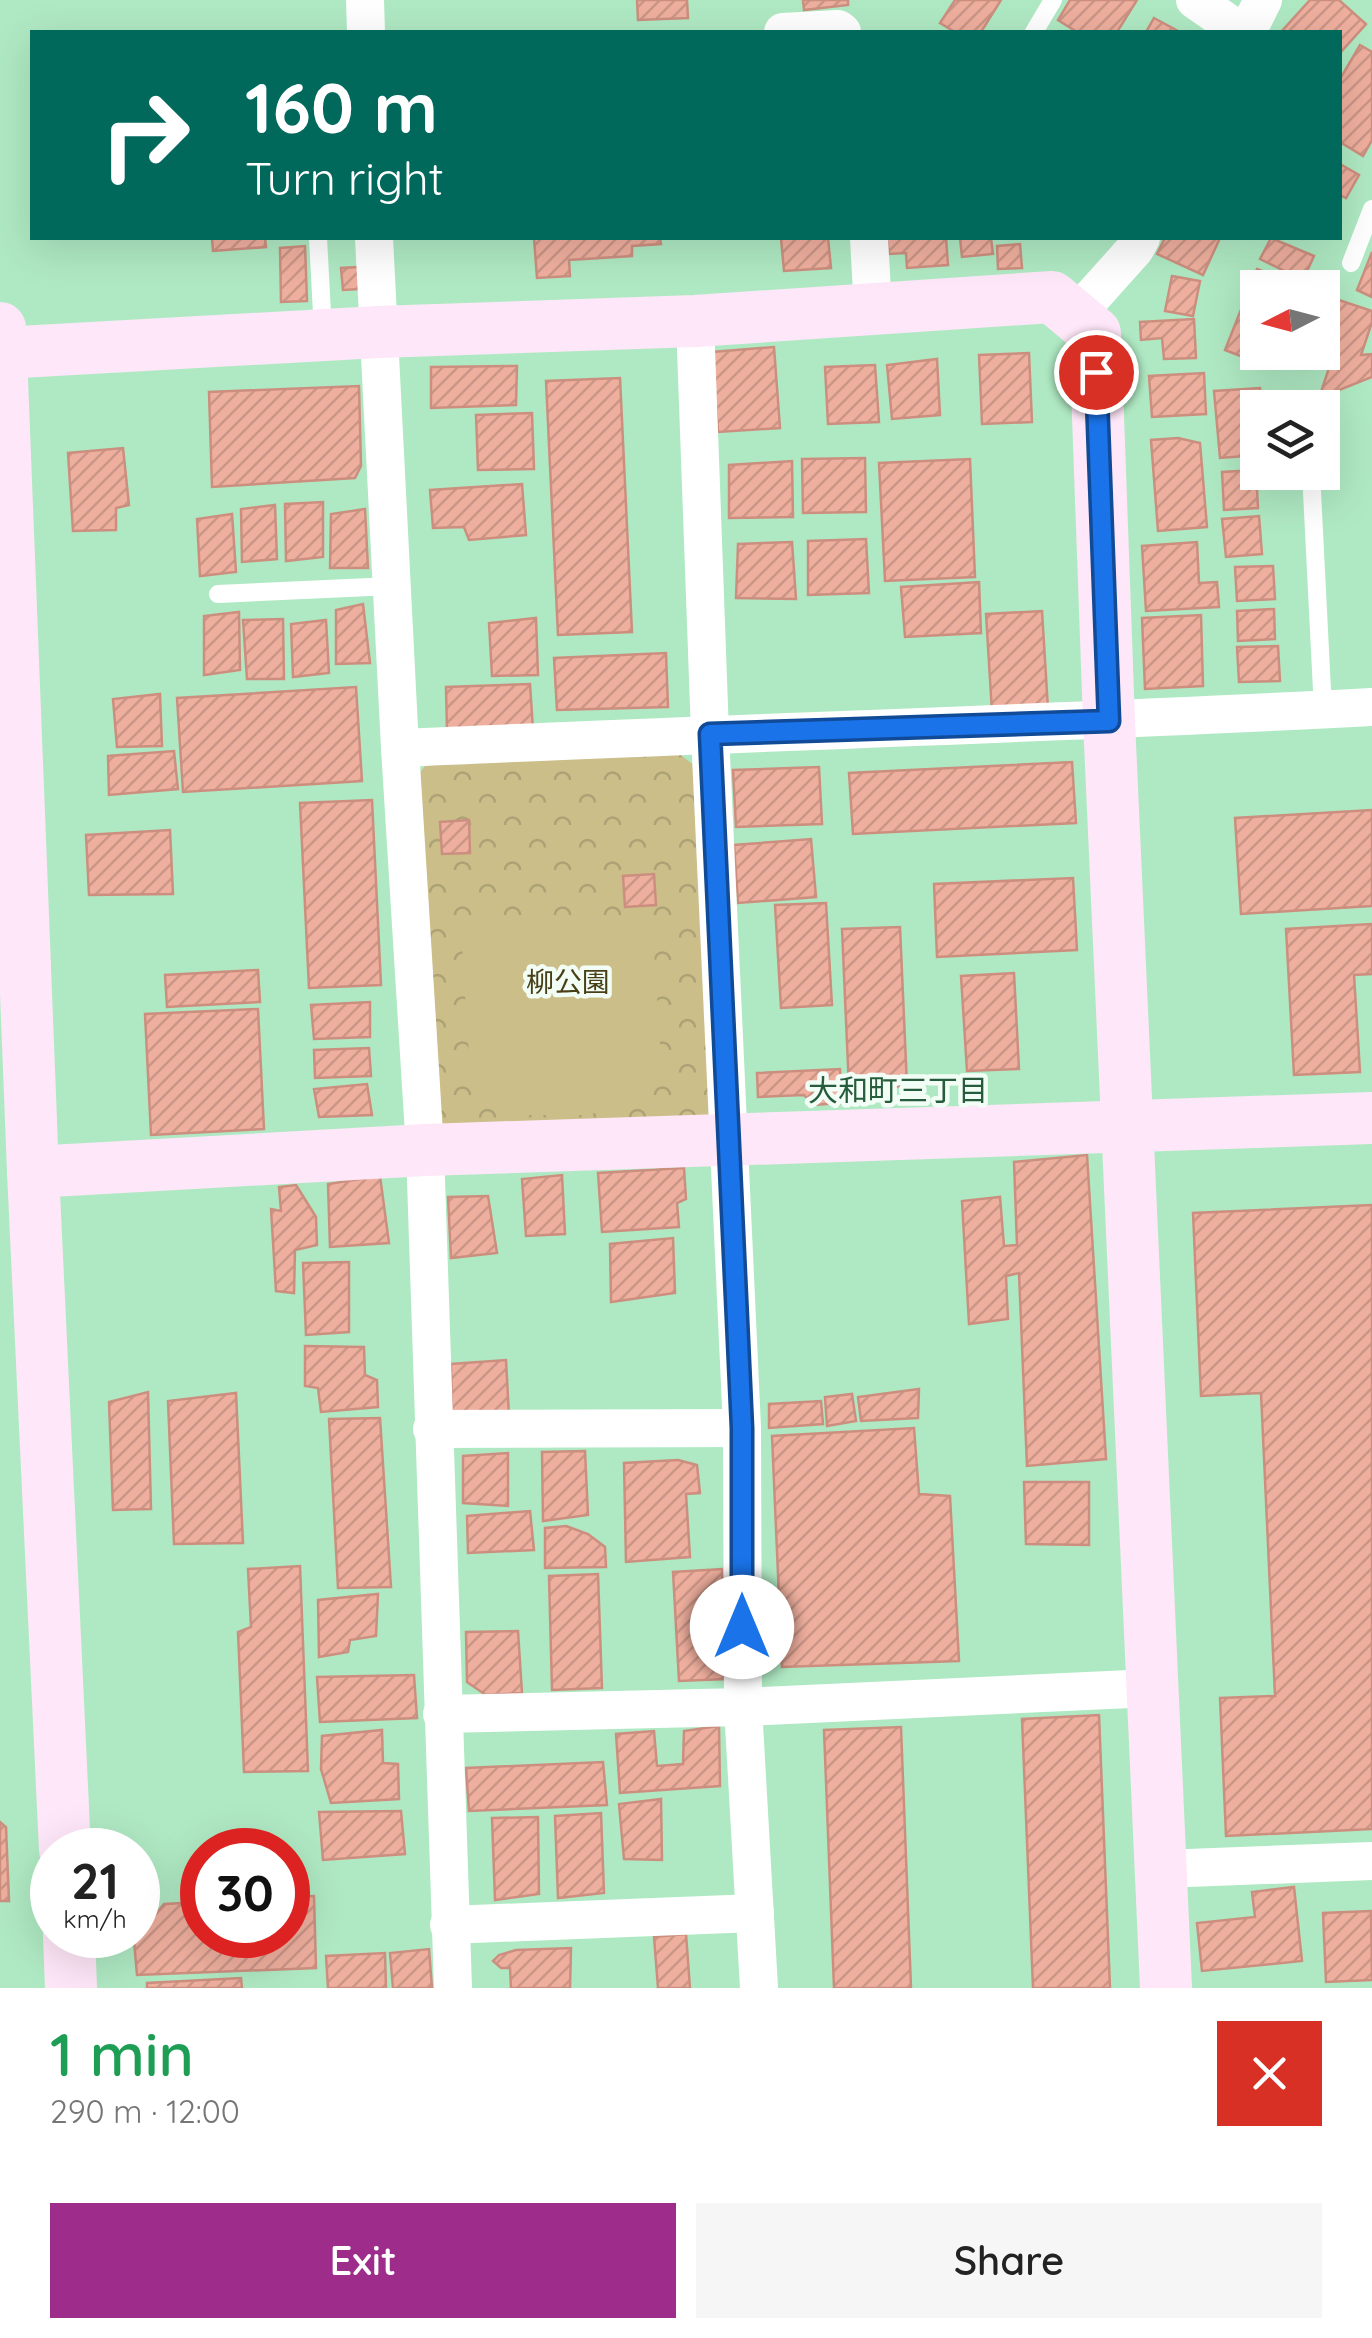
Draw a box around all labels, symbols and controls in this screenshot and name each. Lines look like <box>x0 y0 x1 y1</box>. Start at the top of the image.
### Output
text: 160 m <box>245 63 438 151</box>
icon: right <box>80 70 210 200</box>
text: Turn right <box>245 150 444 206</box>
north arrow <box>1240 270 1340 370</box>
map controls <box>1240 270 1340 490</box>
pin <box>1054 330 1139 415</box>
icon: arrive <box>1069 345 1124 400</box>
button: layers <box>1240 390 1340 490</box>
park label: 柳公園 <box>526 964 610 999</box>
district label: 大和町三丁目 <box>808 1071 988 1109</box>
position arrow <box>690 1575 794 1679</box>
speed limit sign: 30 <box>180 1828 310 1958</box>
text: 21 <box>71 1849 119 1912</box>
text: km/h <box>63 1903 127 1934</box>
text: 1 min <box>50 2016 194 2091</box>
button: close <box>1217 2021 1322 2126</box>
text: 290 m · 12:00 <box>50 2091 240 2131</box>
button: Exit <box>50 2203 676 2318</box>
button: Share <box>696 2203 1322 2318</box>

